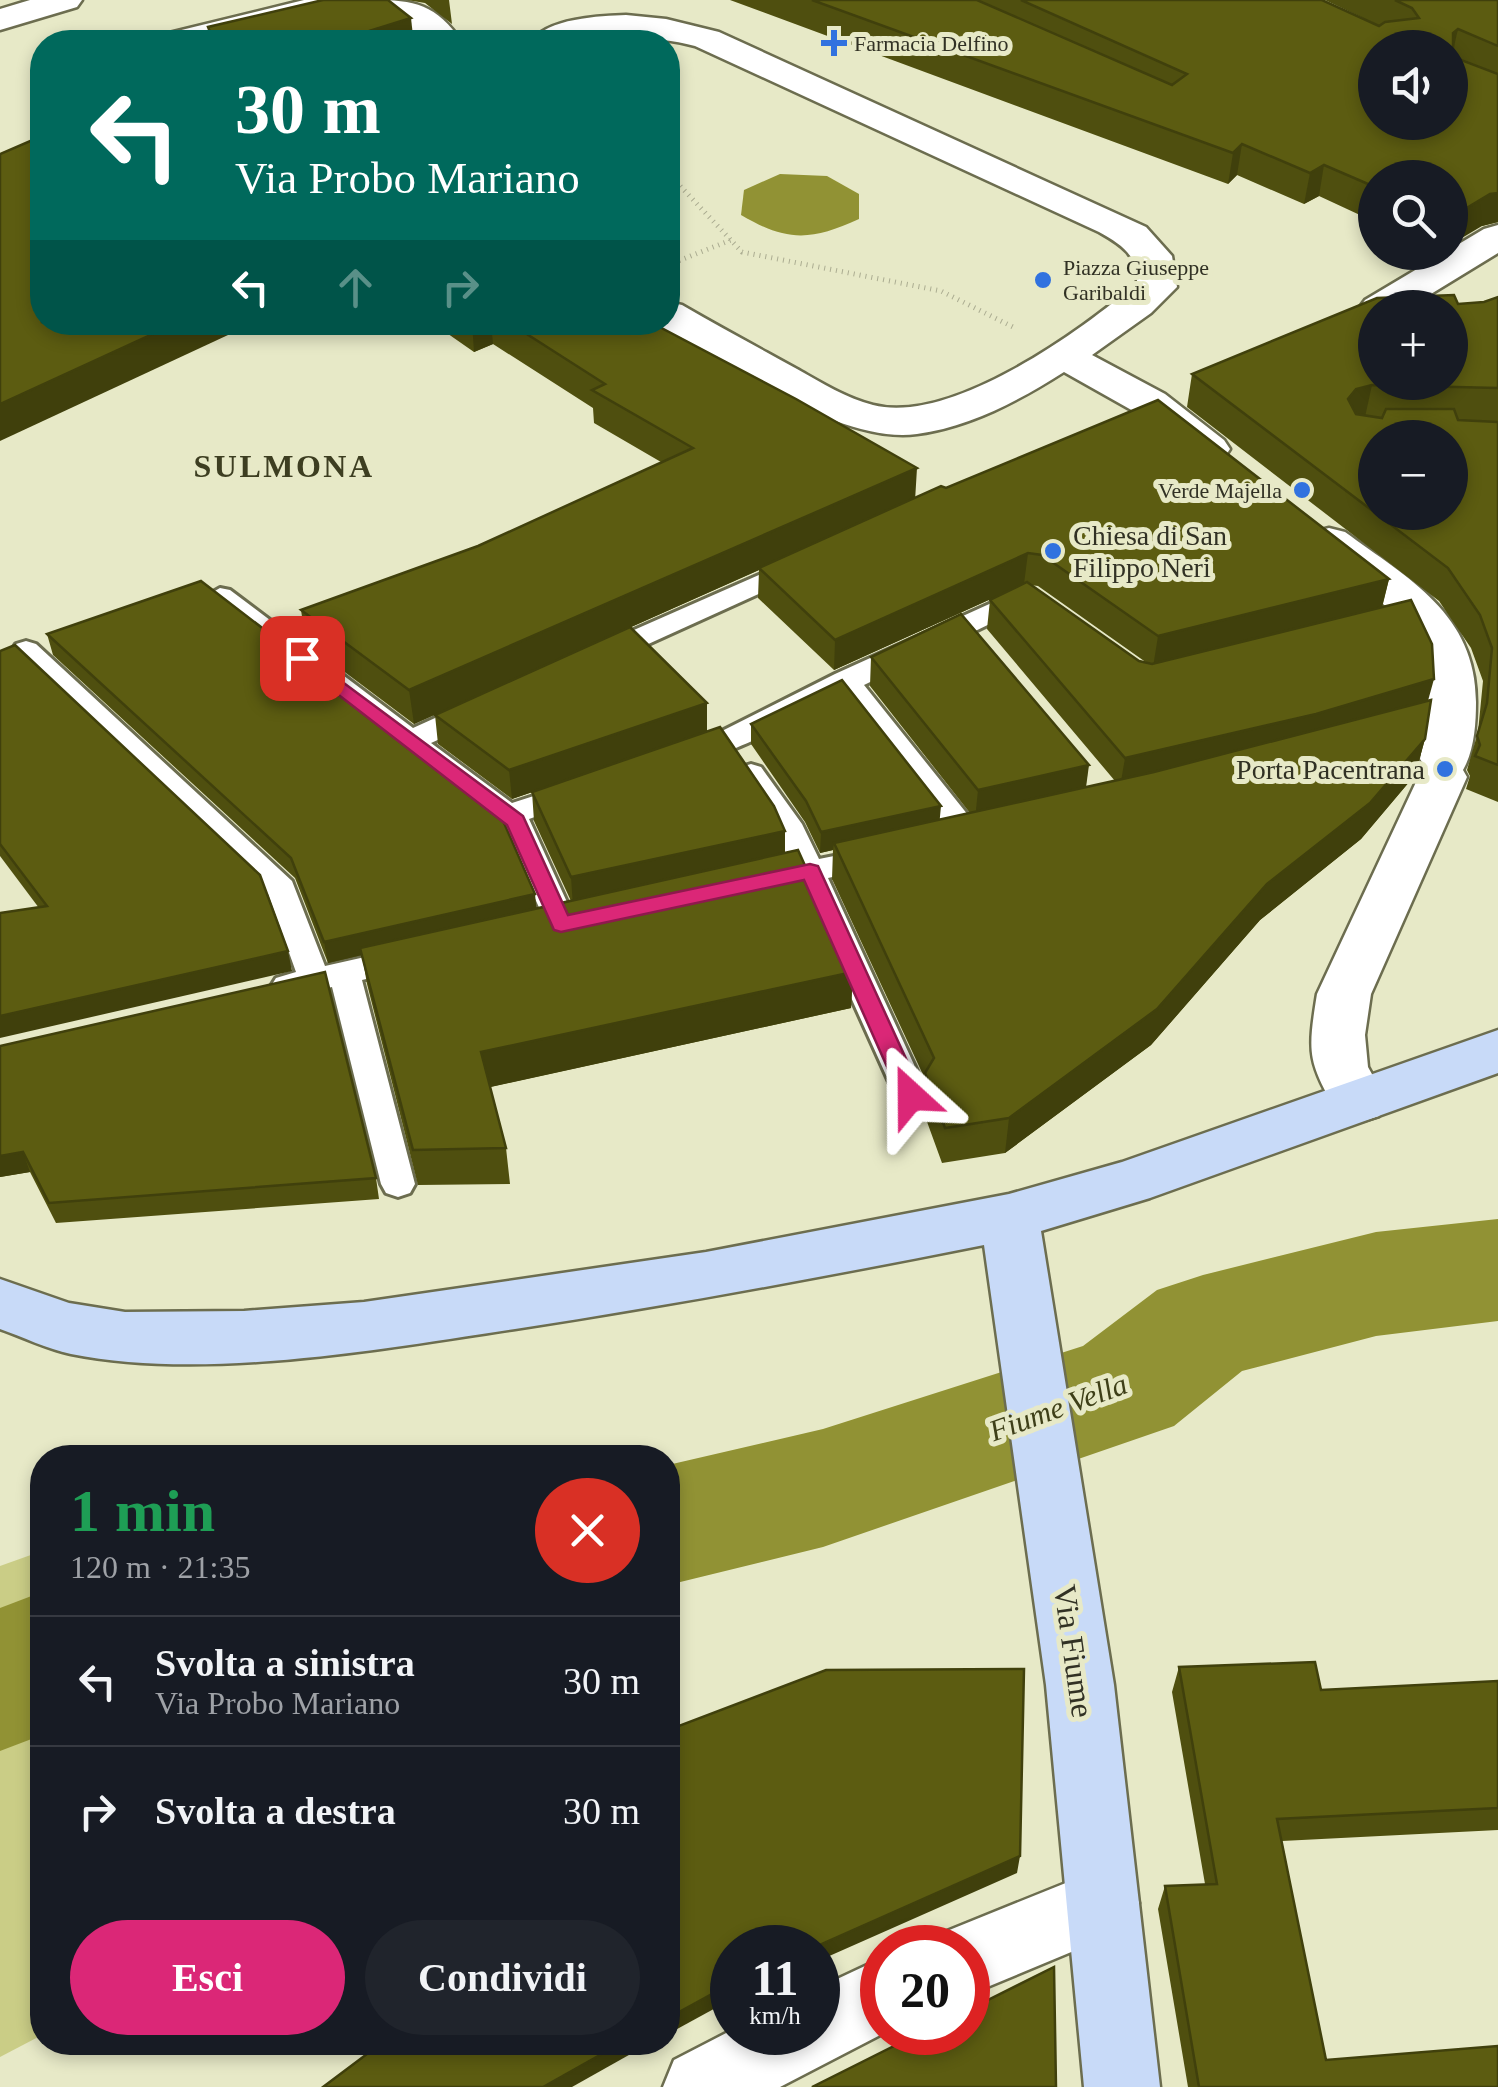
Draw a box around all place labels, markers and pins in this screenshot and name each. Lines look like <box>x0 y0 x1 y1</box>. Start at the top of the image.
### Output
place label: Farmacia Delfino <box>854 31 1009 56</box>
marker: Farmacia Delfino <box>823 32 845 54</box>
place label: Piazza Giuseppe Garibaldi <box>1063 255 1209 305</box>
marker: Piazza Giuseppe Garibaldi <box>1032 269 1054 291</box>
place label: Verde Majella <box>1158 478 1282 503</box>
marker: Verde Majella <box>1291 479 1313 501</box>
place label: Chiesa di San Filippo Neri <box>1073 520 1227 583</box>
marker: Chiesa di San Filippo Neri <box>1042 540 1064 562</box>
pin <box>260 616 345 701</box>
place label: Porta Pacentrana <box>1236 754 1426 785</box>
marker: Porta Pacentrana <box>1434 758 1456 780</box>

